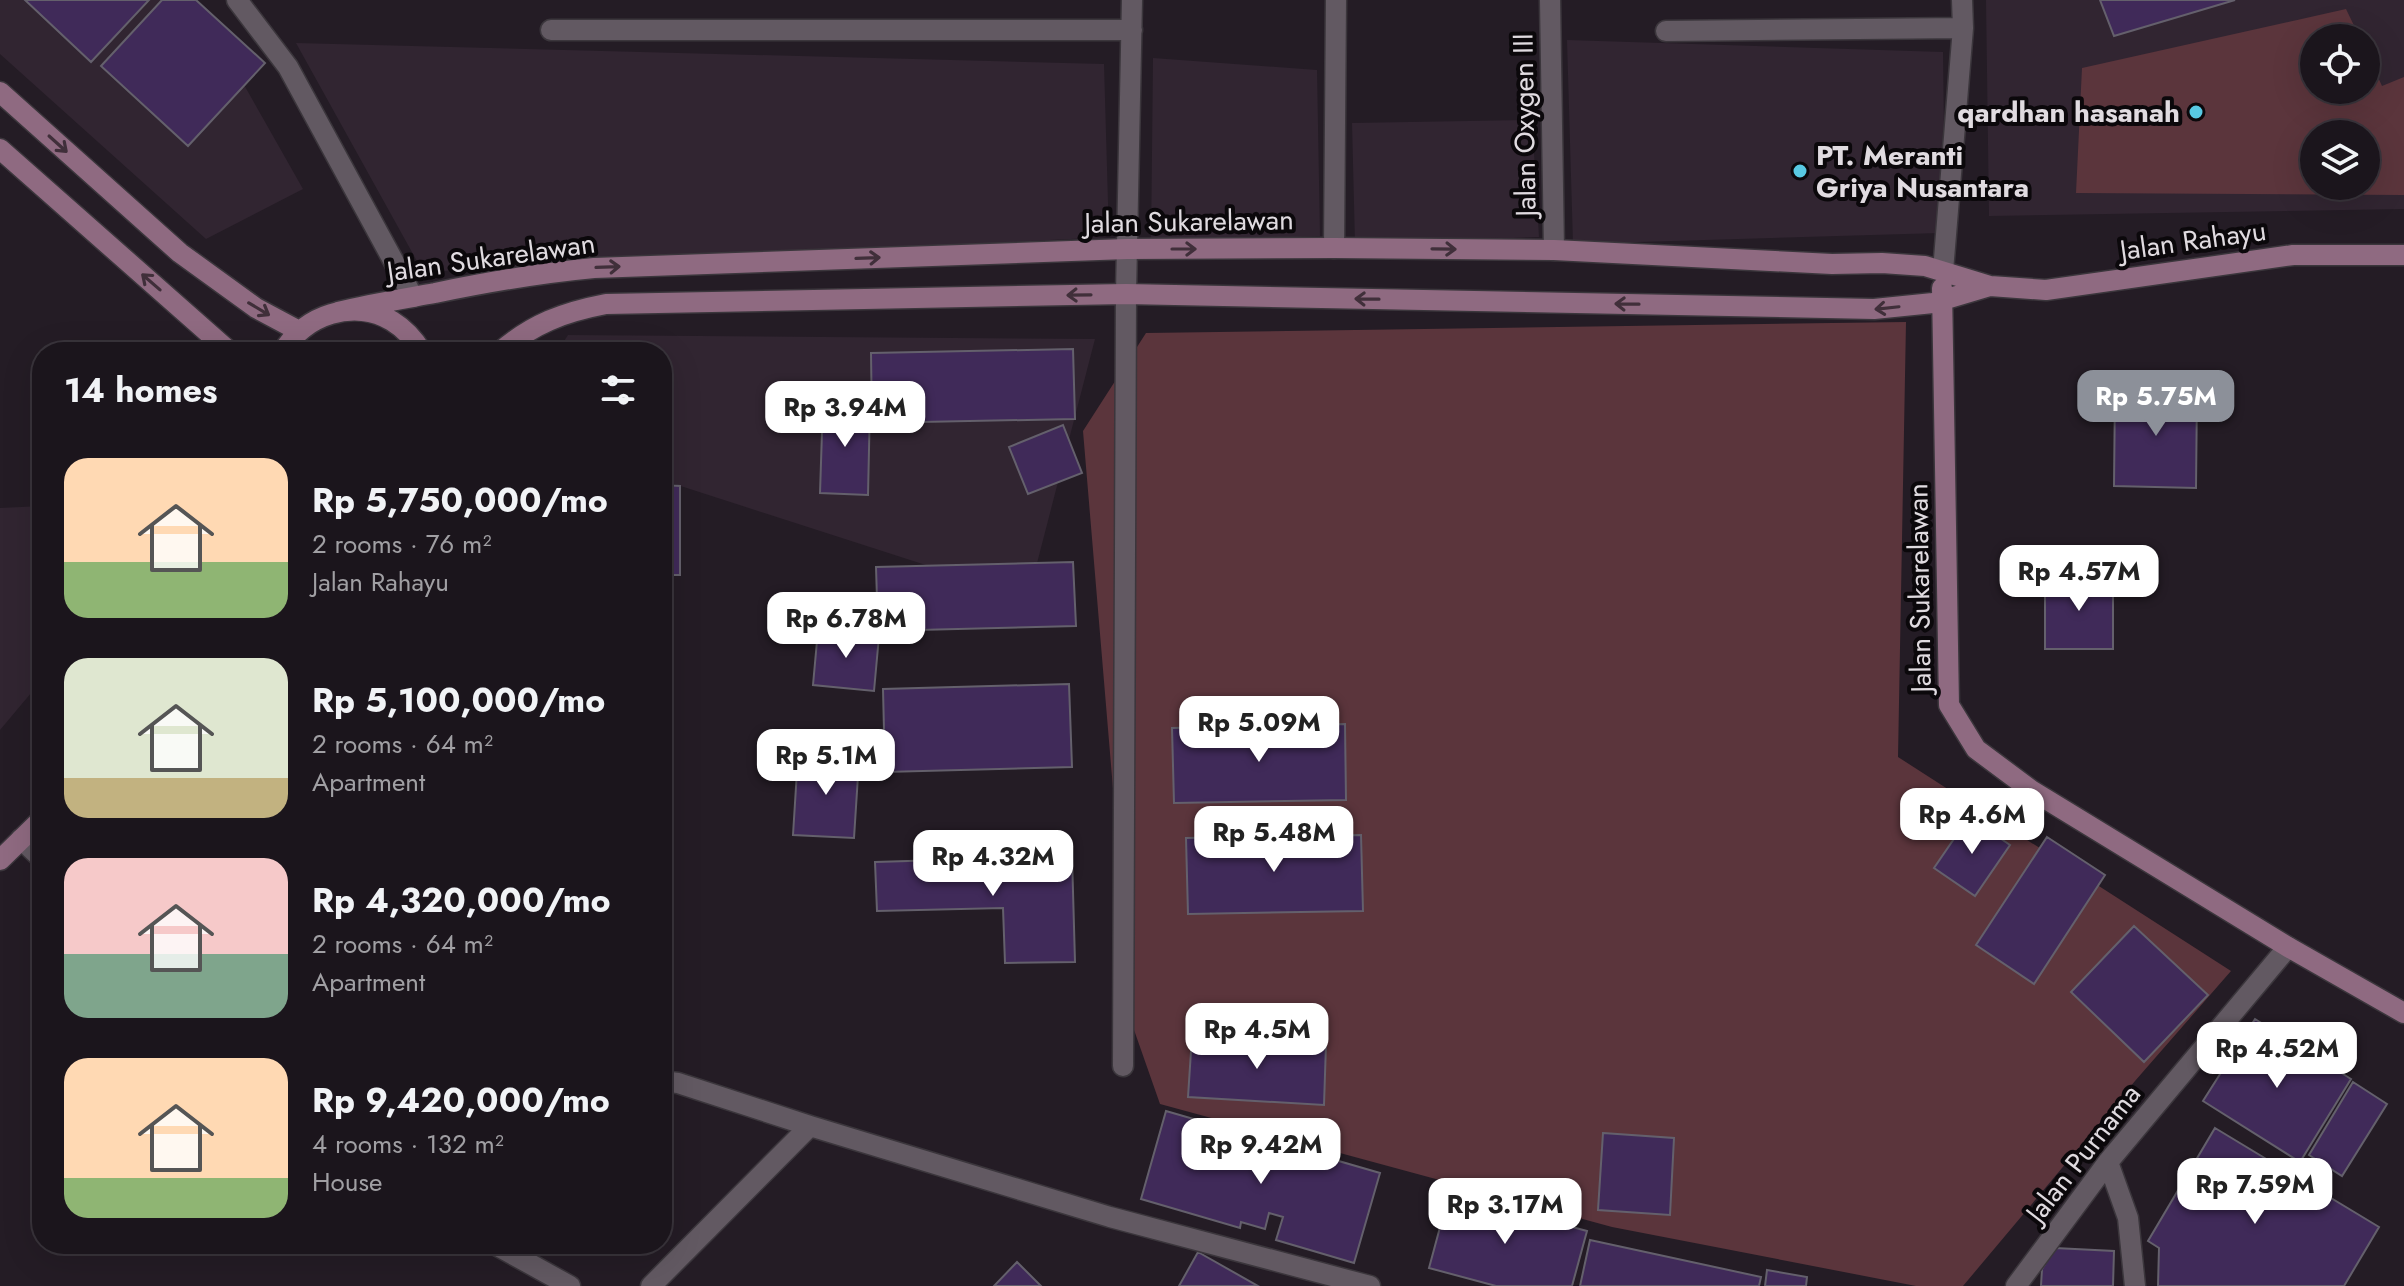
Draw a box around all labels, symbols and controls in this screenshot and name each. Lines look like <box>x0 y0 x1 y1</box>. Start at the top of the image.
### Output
map controls <box>2300 24 2380 200</box>
button: locate <box>2300 24 2380 104</box>
street label: Jalan Oxygen III <box>1502 33 1547 221</box>
place label: qardhan hasanah <box>1957 92 2180 133</box>
marker: qardhan hasanah <box>2187 103 2205 121</box>
button: layers <box>2300 120 2380 200</box>
one-way arrow <box>48 135 68 154</box>
place label: PT. Meranti Griya Nusantara <box>1816 135 2029 208</box>
marker: PT. Meranti Griya Nusantara <box>1791 162 1809 180</box>
street label: Jalan Sukarelawan <box>1080 199 1294 244</box>
street label: Jalan Rahayu <box>2113 210 2269 272</box>
street label: Jalan Sukarelawan <box>380 223 598 293</box>
one-way arrow <box>1170 241 1197 257</box>
one-way arrow <box>1430 241 1457 256</box>
one-way arrow <box>854 251 881 266</box>
one-way arrow <box>594 260 621 275</box>
one-way arrow <box>141 274 161 292</box>
one-way arrow <box>1066 287 1093 303</box>
one-way arrow <box>1354 291 1381 307</box>
one-way arrow <box>1614 297 1641 312</box>
one-way arrow <box>247 301 270 317</box>
one-way arrow <box>1874 301 1901 316</box>
text: 14 homes <box>64 366 218 415</box>
icon: filters <box>596 368 640 412</box>
pin: Rp 5.75M <box>2073 370 2239 438</box>
text: Rp 5.75M <box>2095 377 2217 415</box>
pin: Rp 3.94M <box>762 381 928 449</box>
text: Rp 3.94M <box>783 388 907 426</box>
text: Rp 5,750,000/mo <box>312 476 608 525</box>
street label: Jalan Sukarelawan <box>1897 483 1942 697</box>
icon: home <box>128 490 224 586</box>
text: 2 rooms · 76 m² <box>312 525 491 563</box>
pin: Rp 4.57M <box>1996 545 2162 613</box>
text: Rp 4.57M <box>2018 552 2140 590</box>
text: Jalan Rahayu <box>312 563 449 601</box>
pin: Rp 6.78M <box>763 592 929 660</box>
text: Rp 6.78M <box>785 599 907 637</box>
text: Rp 5,100,000/mo <box>312 676 605 725</box>
icon: home <box>128 690 224 786</box>
pin: Rp 5.09M <box>1176 696 1342 764</box>
text: Rp 5.09M <box>1197 703 1321 741</box>
text: 2 rooms · 64 m² <box>312 725 493 763</box>
pin: Rp 5.1M <box>752 729 900 797</box>
text: Rp 5.1M <box>775 736 877 774</box>
text: Apartment <box>312 763 425 801</box>
pin: Rp 4.6M <box>1898 788 2046 856</box>
text: Rp 4.6M <box>1918 795 2026 833</box>
pin: Rp 5.48M <box>1191 806 1357 874</box>
text: Rp 5.48M <box>1212 813 1336 851</box>
pin: Rp 4.32M <box>910 830 1076 898</box>
text: Rp 4.32M <box>931 837 1055 875</box>
text: Rp 4,320,000/mo <box>312 876 611 925</box>
icon: home <box>128 890 224 986</box>
text: 2 rooms · 64 m² <box>312 925 493 963</box>
text: Apartment <box>312 963 425 1001</box>
pin: Rp 4.5M <box>1183 1003 1331 1071</box>
text: Rp 4.5M <box>1203 1010 1311 1048</box>
pin: Rp 4.52M <box>2194 1022 2360 1090</box>
text: Rp 4.52M <box>2215 1029 2339 1067</box>
street label: Jalan Purnama <box>2014 1075 2151 1234</box>
text: Rp 9,420,000/mo <box>312 1076 610 1125</box>
icon: home <box>128 1090 224 1186</box>
pin: Rp 9.42M <box>1178 1118 1344 1186</box>
text: 4 rooms · 132 m² <box>312 1125 504 1163</box>
text: Rp 9.42M <box>1200 1125 1322 1163</box>
pin: Rp 7.59M <box>2172 1158 2338 1226</box>
text: House <box>312 1163 382 1201</box>
text: Rp 7.59M <box>2195 1165 2315 1203</box>
pin: Rp 3.17M <box>1422 1178 1588 1246</box>
text: Rp 3.17M <box>1447 1185 1563 1223</box>

